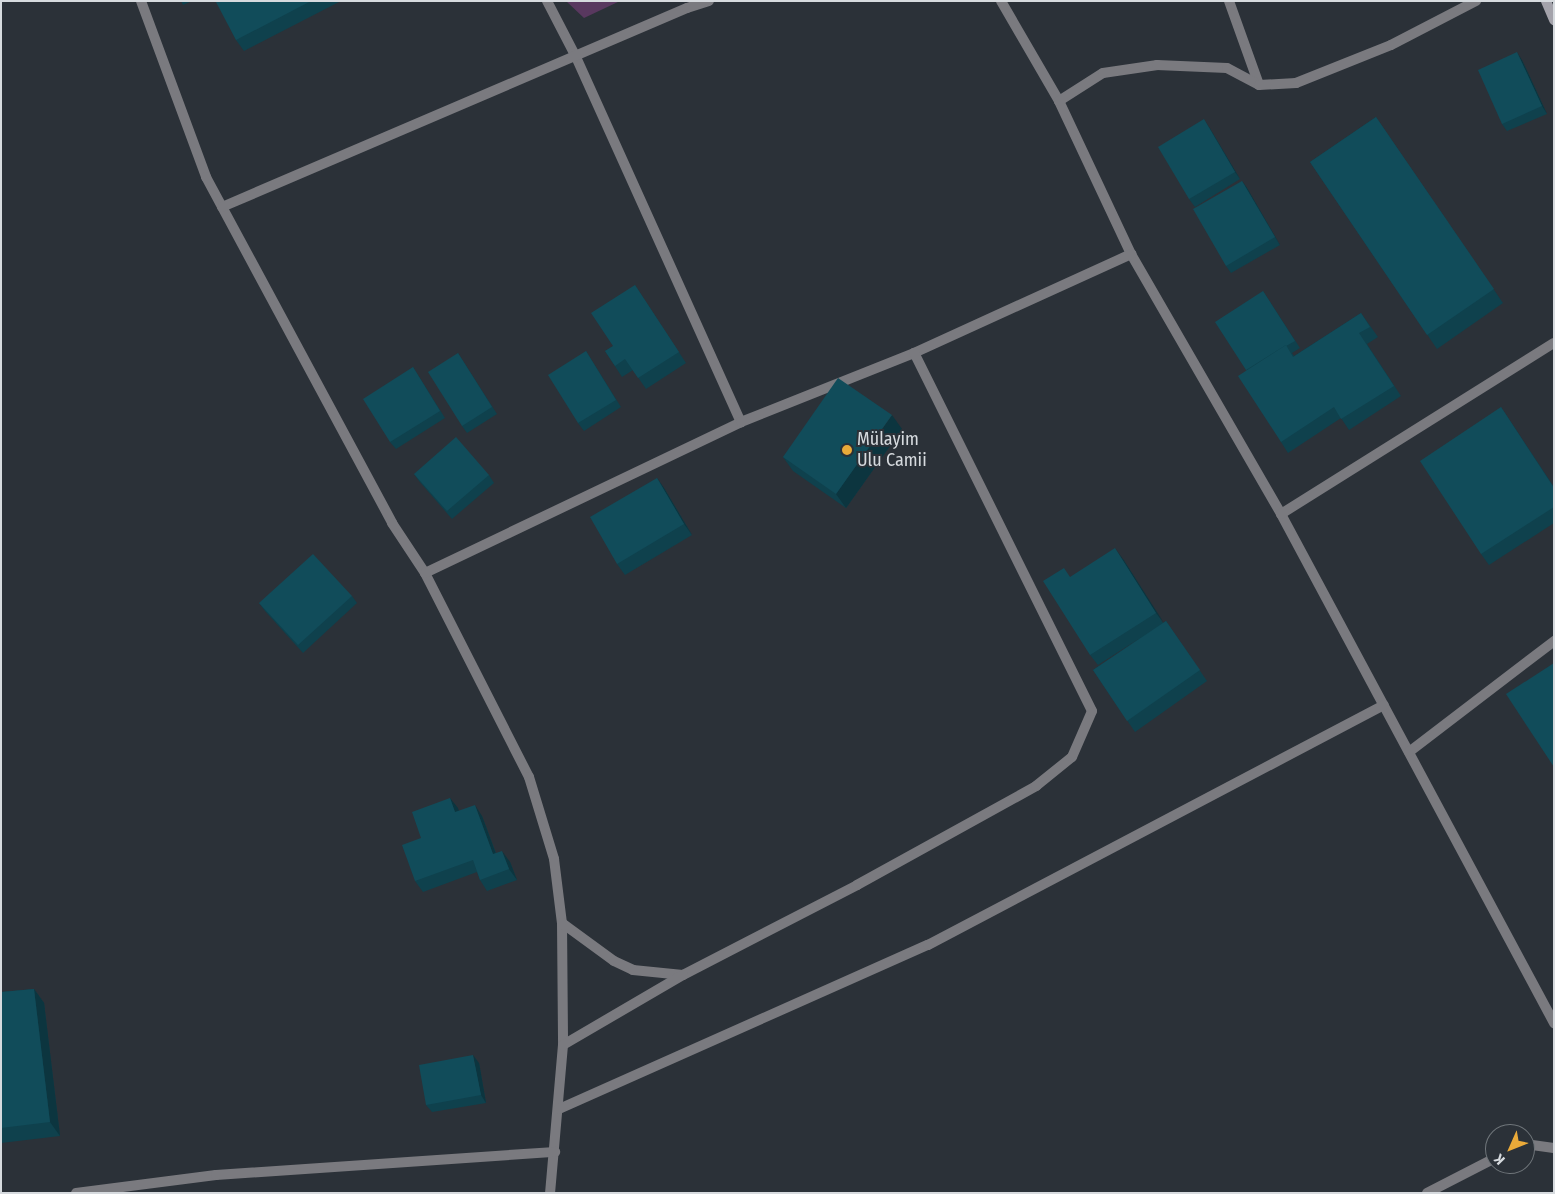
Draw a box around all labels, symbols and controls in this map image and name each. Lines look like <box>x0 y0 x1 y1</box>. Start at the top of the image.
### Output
place label: Mülayim Ulu Camii <box>857 429 927 472</box>
marker: Mülayim Ulu Camii <box>841 444 853 456</box>
north arrow <box>1485 1124 1535 1174</box>
text: K <box>1491 1150 1509 1168</box>

